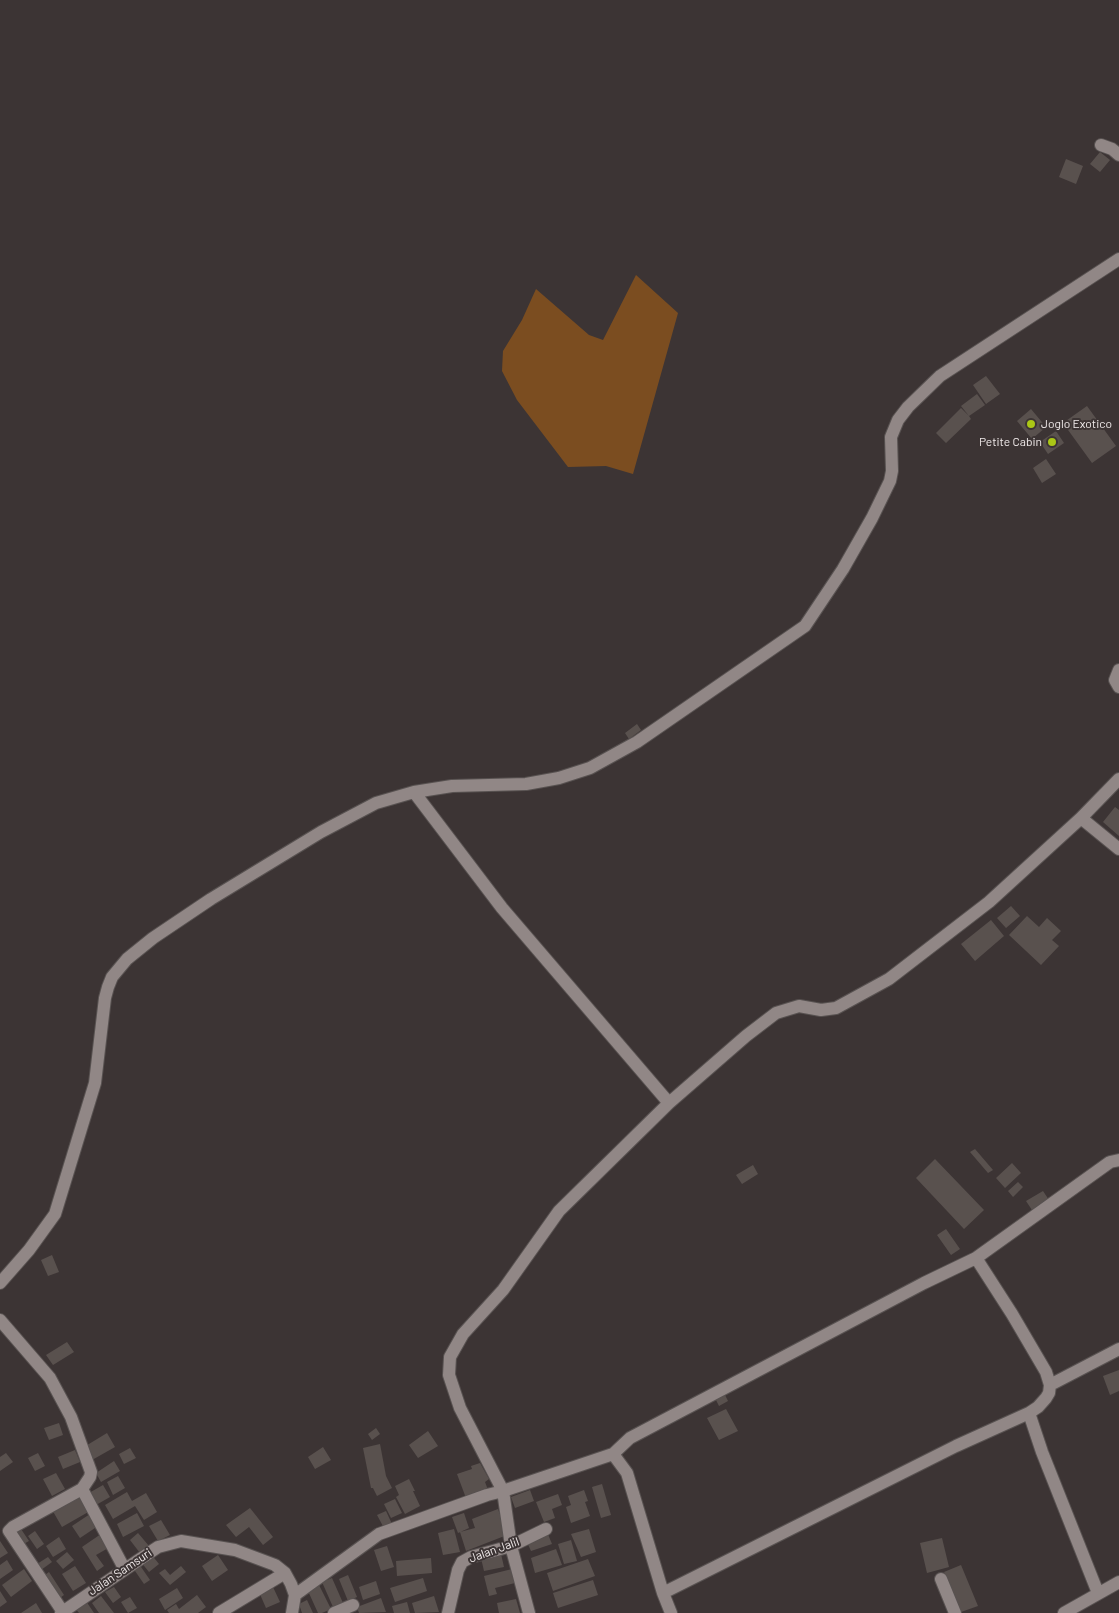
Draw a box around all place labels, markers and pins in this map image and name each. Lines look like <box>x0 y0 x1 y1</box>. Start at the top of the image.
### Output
place label: Joglo Exotico <box>1041 417 1112 431</box>
marker: Joglo Exotico <box>1025 418 1037 430</box>
place label: Petite Cabin <box>979 435 1042 449</box>
marker: Petite Cabin <box>1046 436 1058 448</box>

